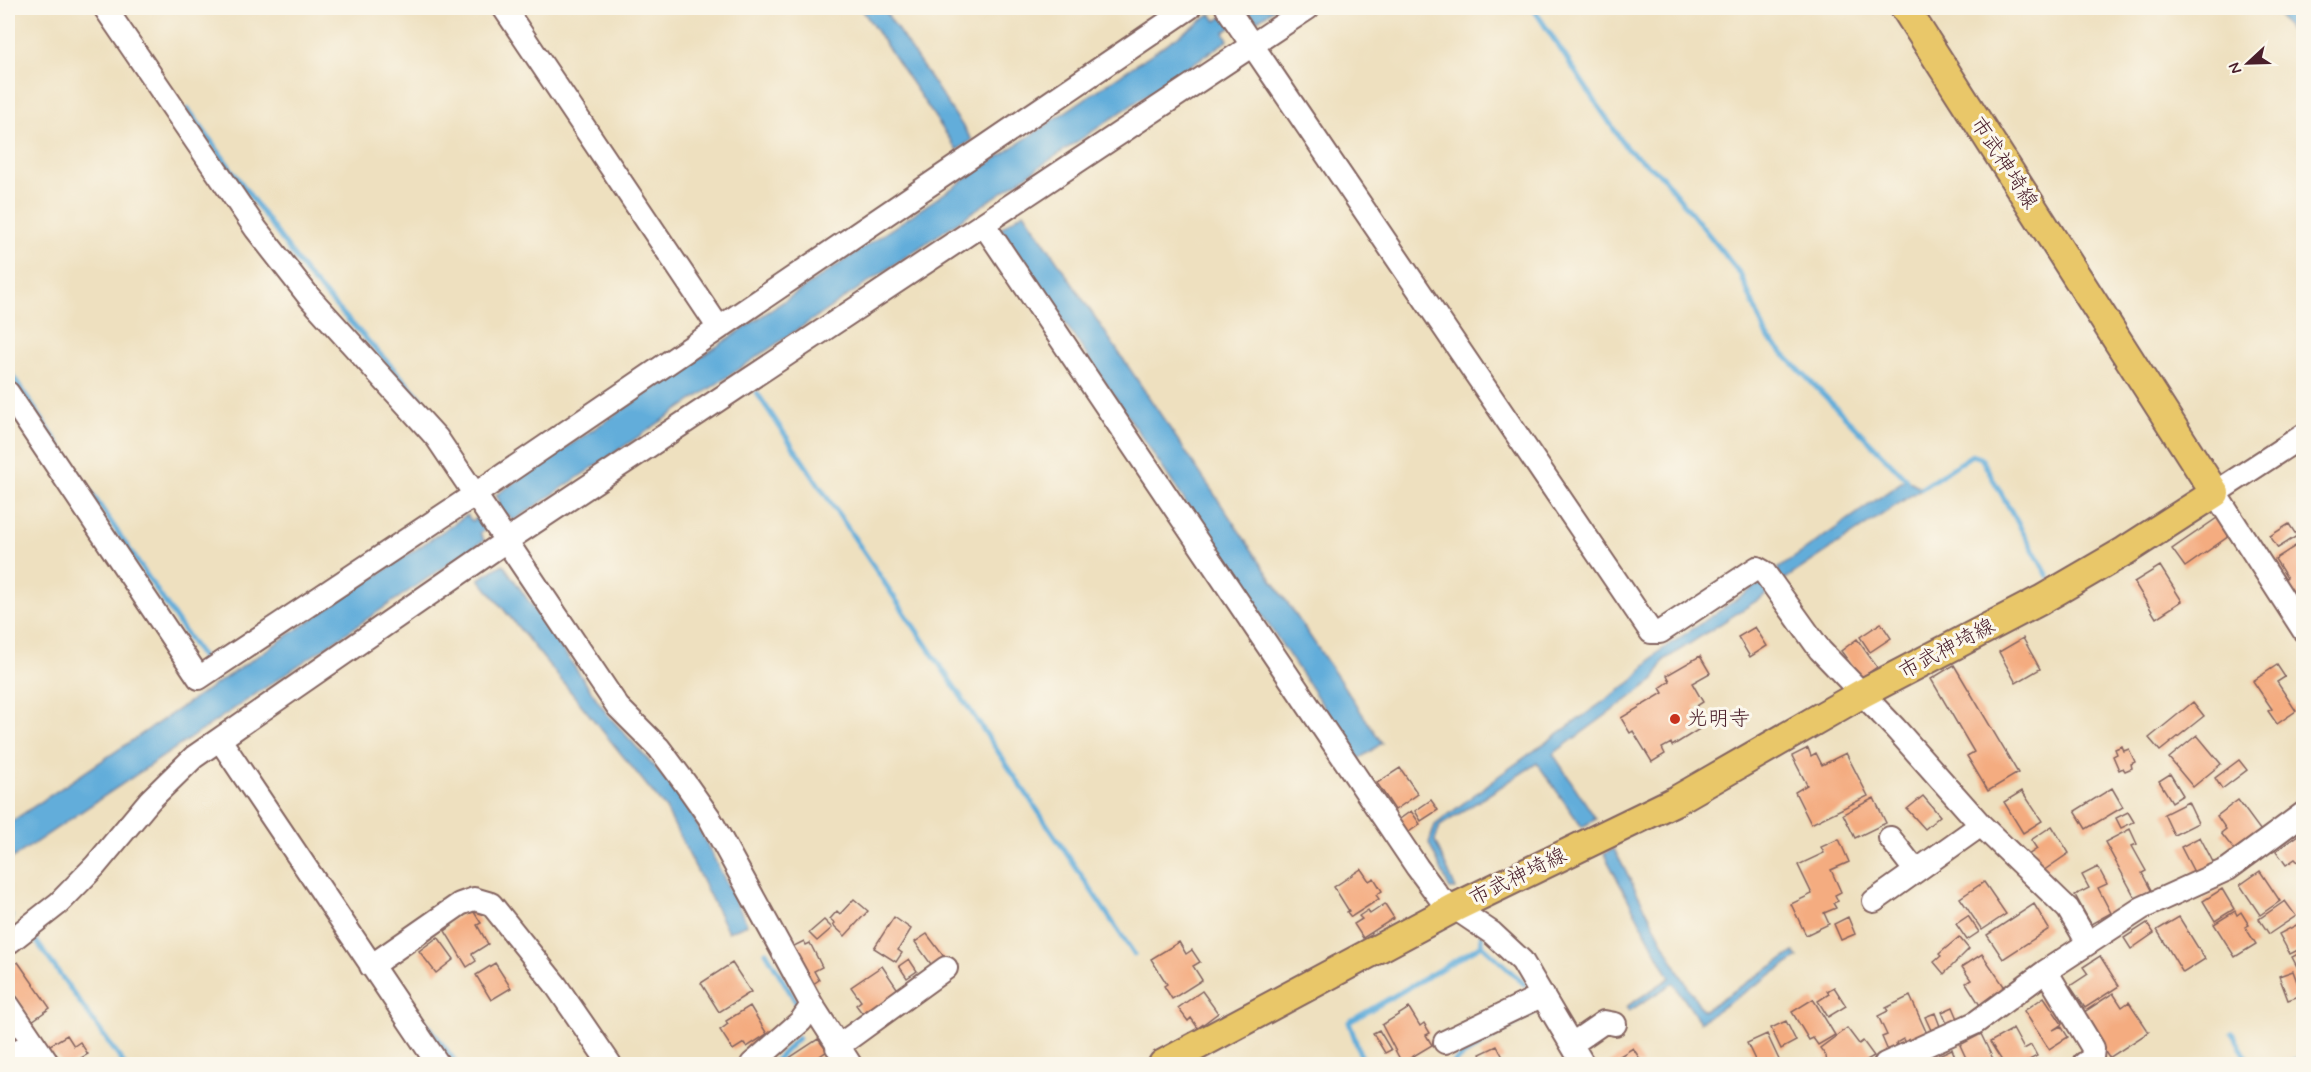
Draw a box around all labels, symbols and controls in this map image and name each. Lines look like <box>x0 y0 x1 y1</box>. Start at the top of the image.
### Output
north arrow <box>2218 33 2278 93</box>
text: N <box>2224 59 2247 77</box>
street label: 市武神埼線 <box>1964 111 2044 215</box>
street label: 市武神埼線 <box>1894 612 2000 686</box>
place label: 光明寺 <box>1687 705 1750 733</box>
marker: 光明寺 <box>1668 712 1682 726</box>
street label: 市武神埼線 <box>1465 841 1571 913</box>

